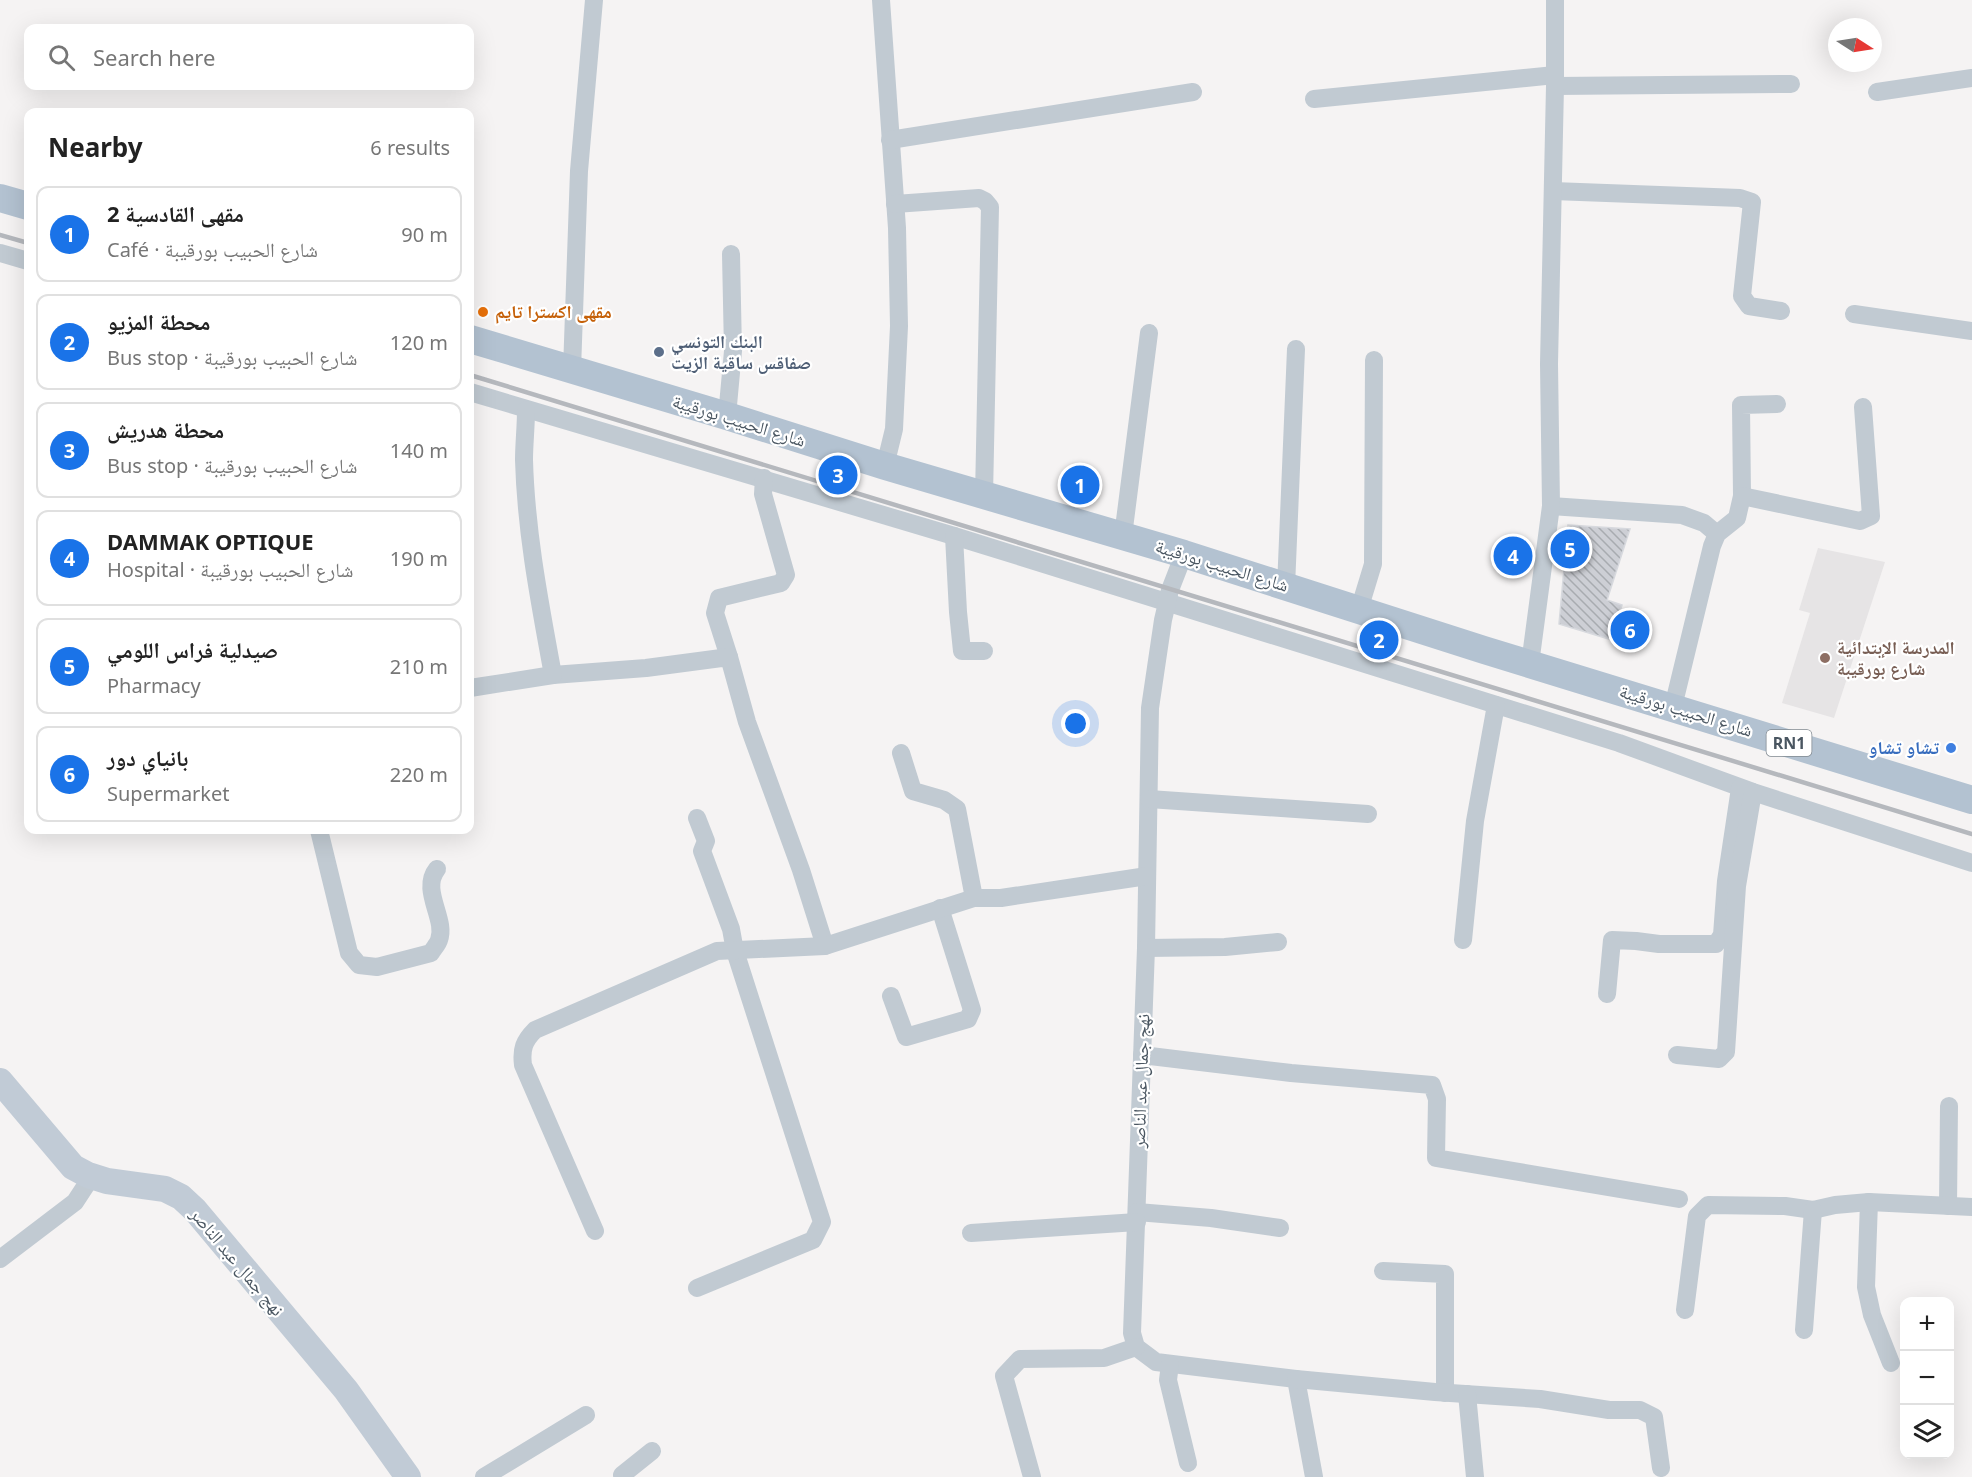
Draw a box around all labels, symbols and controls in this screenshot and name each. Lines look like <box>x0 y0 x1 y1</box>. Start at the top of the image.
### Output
north arrow <box>1828 18 1882 72</box>
search box <box>24 24 474 90</box>
icon: search <box>45 41 78 74</box>
text: Search here <box>93 42 215 72</box>
text: Nearby <box>48 129 143 165</box>
text: 6 results <box>370 134 450 161</box>
text: مقهى القادسية 2 <box>107 198 244 228</box>
text: 1 <box>64 221 75 248</box>
text: 90 m <box>401 221 448 248</box>
text: Café · شارع الحبيب بورقيبة <box>107 236 318 263</box>
place label: مقهى اكسترا تايم <box>495 299 612 324</box>
marker: مقهى اكسترا تايم <box>476 305 490 319</box>
text: محطة المزيو <box>107 306 210 336</box>
text: 2 <box>64 329 75 356</box>
text: 120 m <box>390 329 448 356</box>
place label: البنك التونسي صفاقس ساقية الزيت <box>671 329 811 374</box>
text: Bus stop · شارع الحبيب بورقيبة <box>107 344 357 371</box>
marker: البنك التونسي صفاقس ساقية الزيت <box>652 345 666 359</box>
street label: شارع الحبيب بورقيبة <box>670 388 809 452</box>
text: محطة هدريش <box>107 414 224 444</box>
text: 3 <box>64 437 75 464</box>
text: 140 m <box>390 437 448 464</box>
text: Bus stop · شارع الحبيب بورقيبة <box>107 452 357 479</box>
pin: 3 <box>818 452 858 498</box>
pin: 1 <box>1060 462 1100 508</box>
text: DAMMAK OPTIQUE <box>107 526 314 556</box>
pin: 5 <box>1550 526 1590 572</box>
street label: شارع الحبيب بورقيبة <box>1153 533 1292 597</box>
pin: 4 <box>1494 534 1532 578</box>
text: 4 <box>64 545 75 572</box>
text: 190 m <box>390 545 448 572</box>
text: Hospital · شارع الحبيب بورقيبة <box>107 556 354 583</box>
pin: 6 <box>1610 608 1650 652</box>
pin: 2 <box>1360 618 1398 662</box>
text: صيدلية فراس اللومي <box>107 634 278 664</box>
place label: المدرسة الإبتدائية شارع بورقيبة <box>1837 635 1955 680</box>
marker: المدرسة الإبتدائية شارع بورقيبة <box>1818 651 1832 665</box>
text: 5 <box>64 653 75 680</box>
text: 210 m <box>390 653 448 680</box>
text: Pharmacy <box>107 672 201 699</box>
street label: شارع الحبيب بورقيبة <box>1617 678 1756 742</box>
your location <box>1061 709 1090 738</box>
road number: RN1 <box>1766 730 1812 756</box>
place label: تشاو تشاو <box>1869 735 1939 759</box>
marker: تشاو تشاو <box>1944 741 1958 755</box>
text: بانياي دور <box>107 742 188 772</box>
text: 6 <box>64 761 75 788</box>
text: 220 m <box>390 761 448 788</box>
text: Supermarket <box>107 780 230 807</box>
street label: نهج جمال عبد الناصر <box>1126 1013 1155 1149</box>
street label: نهج جمال عبد الناصر <box>184 1201 290 1321</box>
map controls <box>1900 1297 1954 1459</box>
button: + <box>1900 1297 1954 1351</box>
button: − <box>1900 1351 1954 1405</box>
button: layers <box>1900 1405 1954 1459</box>

